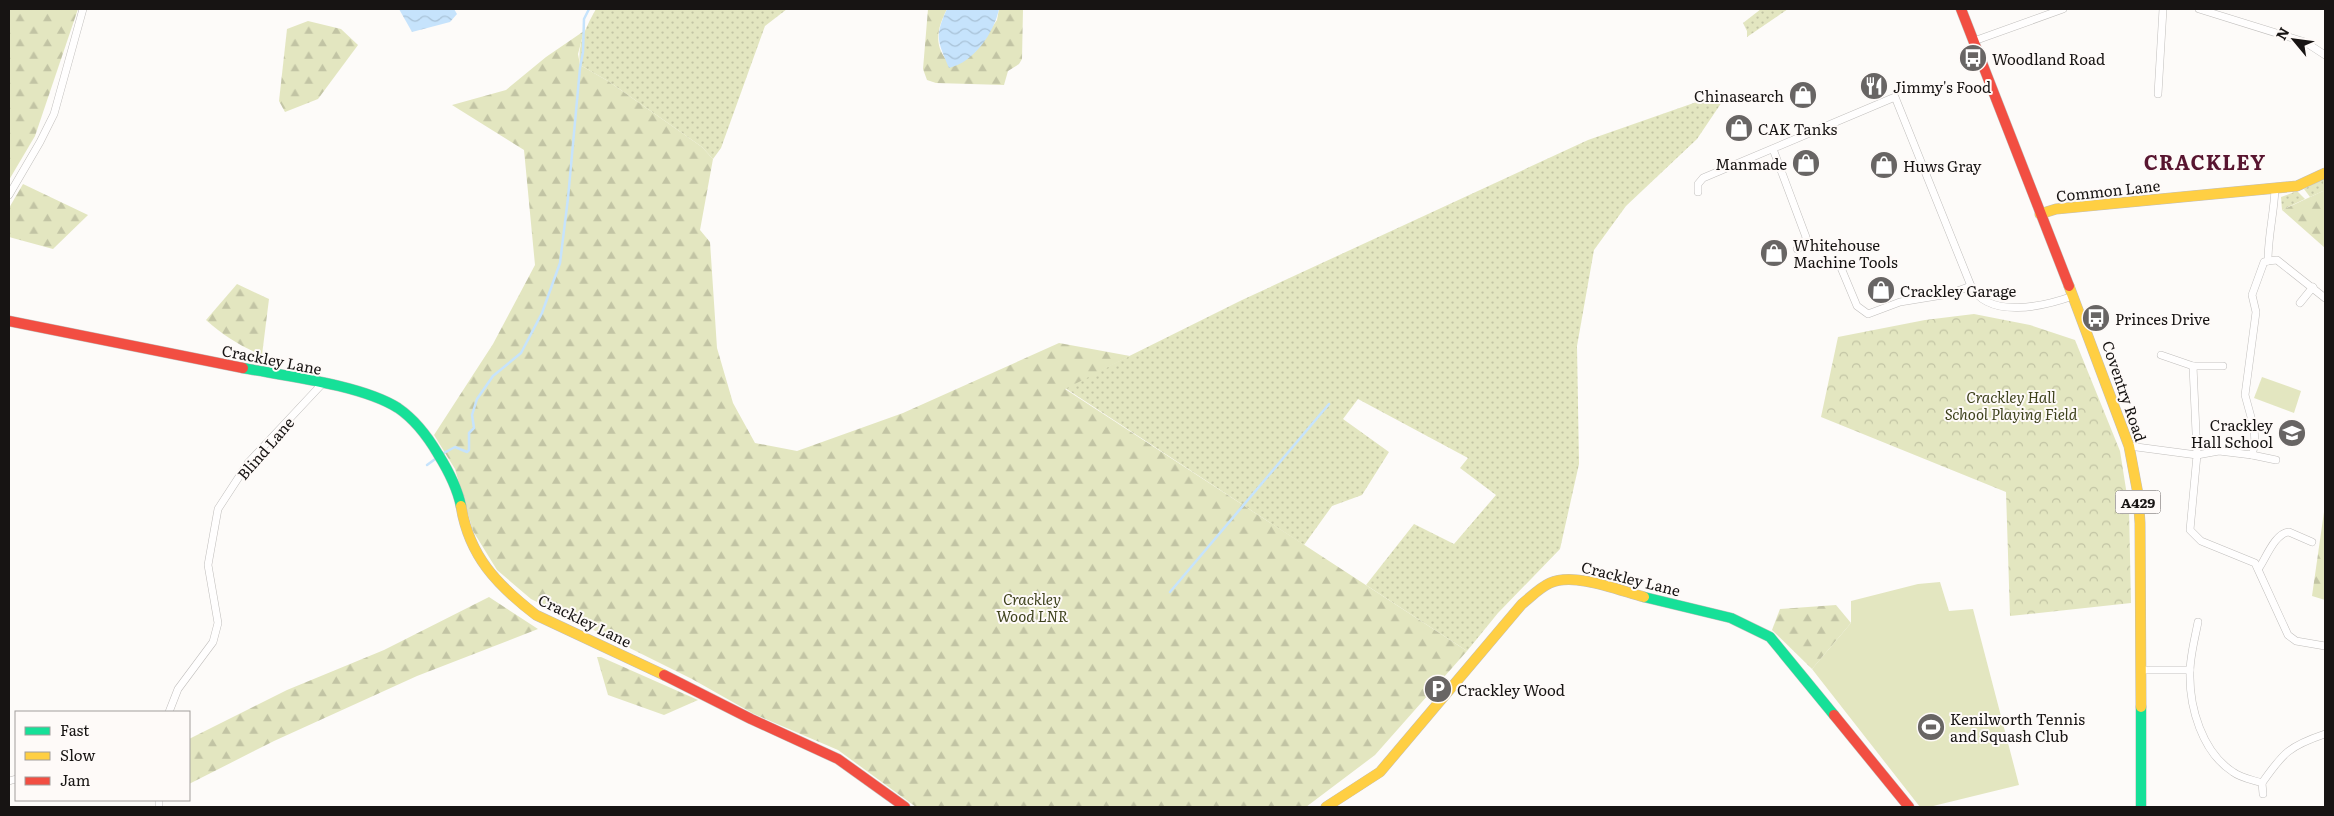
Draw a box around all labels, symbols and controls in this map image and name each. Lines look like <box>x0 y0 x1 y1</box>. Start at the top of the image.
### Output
north arrow <box>2269 15 2319 65</box>
text: N <box>2270 23 2293 43</box>
bus stop icon: Woodland Road <box>1958 43 1988 73</box>
place label: Woodland Road <box>1992 47 2105 70</box>
restaurant icon: Jimmy's Food <box>1859 71 1889 101</box>
place label: Jimmy's Food <box>1893 75 1991 98</box>
shop icon: Chinasearch <box>1788 80 1818 110</box>
place label: Chinasearch <box>1694 84 1784 107</box>
shop icon: CAK Tanks <box>1724 113 1754 143</box>
place label: CAK Tanks <box>1758 117 1838 140</box>
district label: CRACKLEY <box>2144 146 2266 176</box>
shop icon: Manmade <box>1791 148 1821 178</box>
shop icon: Huws Gray <box>1869 150 1899 180</box>
place label: Manmade <box>1715 152 1787 175</box>
place label: Huws Gray <box>1903 154 1982 177</box>
street label: Common Lane <box>2055 173 2161 207</box>
place label: Whitehouse Machine Tools <box>1793 233 1898 273</box>
shop icon: Whitehouse Machine Tools <box>1759 238 1789 268</box>
shop icon: Crackley Garage <box>1866 275 1896 305</box>
place label: Crackley Garage <box>1900 279 2017 302</box>
bus stop icon: Princes Drive <box>2081 303 2111 333</box>
place label: Princes Drive <box>2115 307 2210 330</box>
street label: Coventry Road <box>2097 337 2153 445</box>
street label: Crackley Lane <box>220 338 324 380</box>
park label: Crackley Hall School Playing Field <box>1945 385 2078 425</box>
street label: Blind Lane <box>231 411 299 485</box>
place label: Crackley Hall School <box>2191 413 2273 453</box>
school or university icon: Crackley Hall School <box>2277 418 2307 448</box>
road number: A429 <box>2116 491 2160 514</box>
street label: Crackley Lane <box>1579 555 1683 601</box>
street label: Crackley Lane <box>534 587 636 653</box>
park label: Crackley Wood LNR <box>996 587 1069 627</box>
parking icon: Crackley Wood <box>1423 674 1453 704</box>
place label: Crackley Wood <box>1457 678 1565 701</box>
place label: Kenilworth Tennis and Squash Club <box>1950 707 2085 747</box>
legend <box>15 711 190 801</box>
sports icon: Kenilworth Tennis and Squash Club <box>1916 712 1946 742</box>
text: Fast <box>60 718 89 741</box>
text: Slow <box>60 743 95 766</box>
text: Jam <box>60 768 91 791</box>

